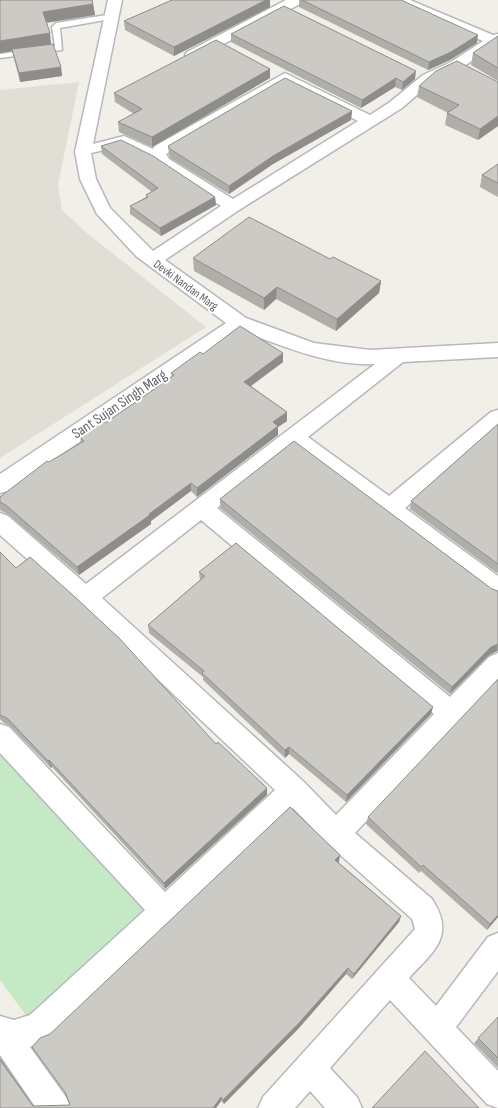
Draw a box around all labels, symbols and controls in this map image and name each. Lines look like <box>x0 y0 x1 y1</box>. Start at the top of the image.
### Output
street label: Devki Nandan Marg <box>150 257 221 314</box>
street label: Sant Sujan Singh Marg <box>68 366 170 443</box>

